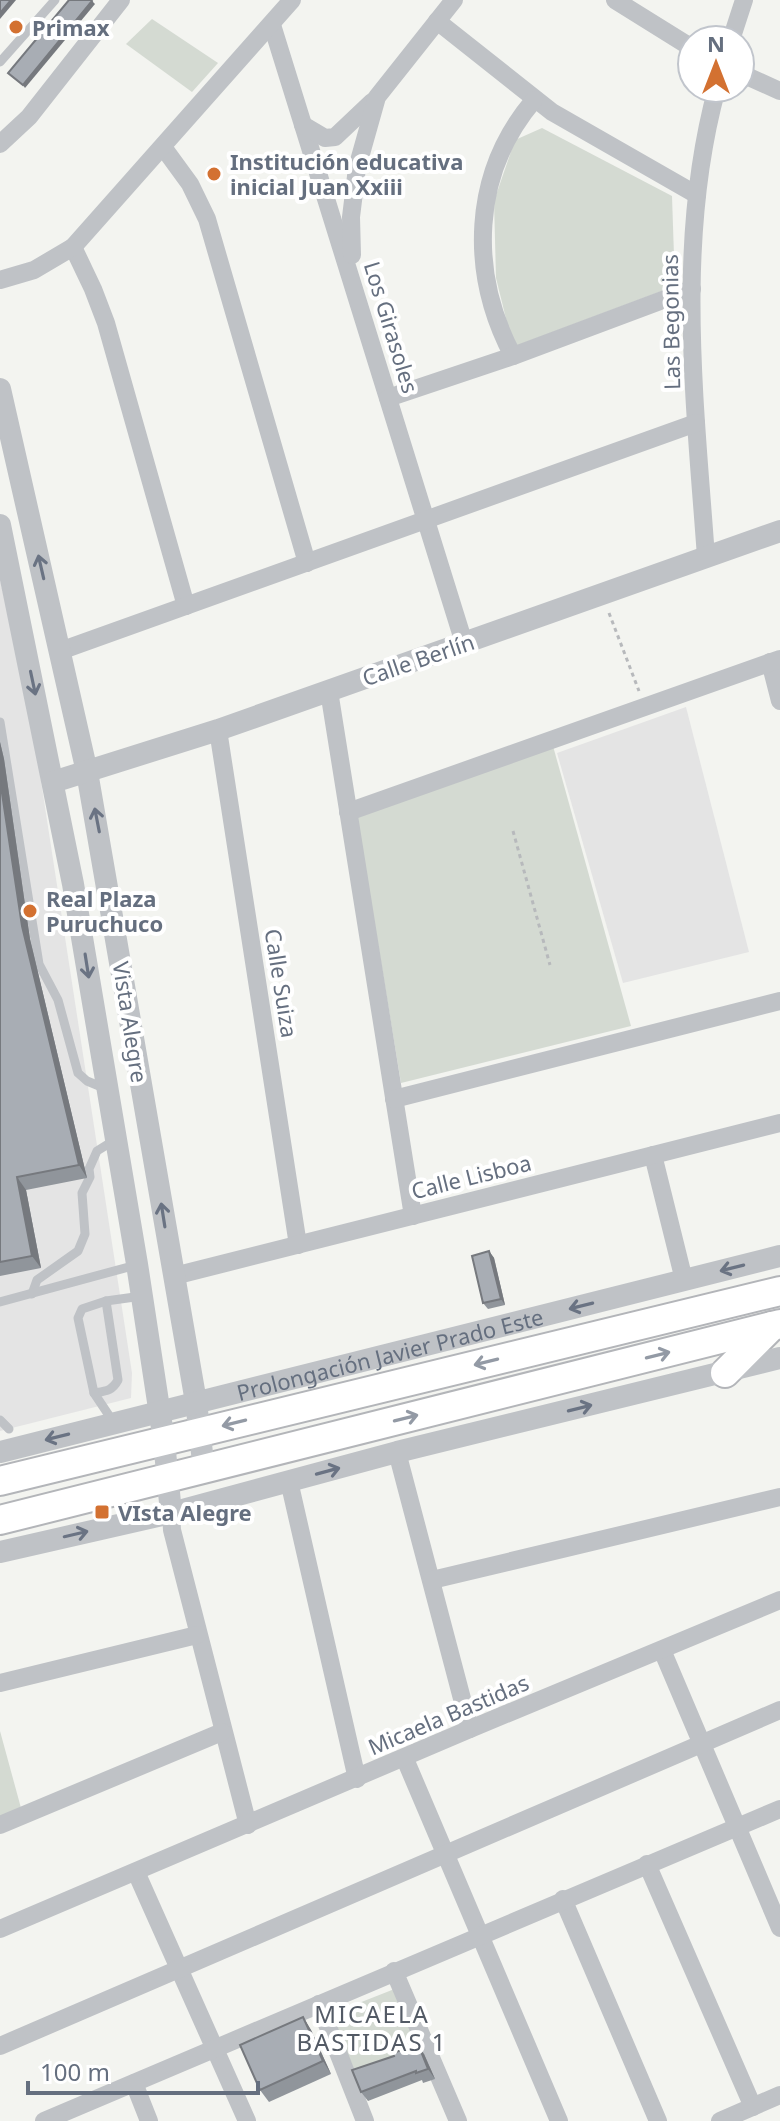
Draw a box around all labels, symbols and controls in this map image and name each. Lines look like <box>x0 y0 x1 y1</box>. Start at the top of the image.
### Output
place label: Primax <box>32 12 110 42</box>
marker: Primax <box>7 18 25 36</box>
north arrow <box>676 24 756 104</box>
text: N <box>707 28 725 58</box>
place label: Institución educativa inicial Juan Xxiii <box>230 146 463 201</box>
marker: Institución educativa inicial Juan Xxiii <box>205 165 223 183</box>
street label: Las Begonias <box>654 254 686 390</box>
street label: Los Girasoles <box>358 257 426 397</box>
one-way arrow <box>33 554 48 580</box>
street label: Calle Berlín <box>358 626 478 692</box>
one-way arrow <box>26 670 41 695</box>
one-way arrow <box>88 808 103 834</box>
place label: Real Plaza Puruchuco <box>46 883 163 938</box>
marker: Real Plaza Puruchuco <box>21 902 39 920</box>
street label: Calle Suiza <box>259 926 305 1040</box>
one-way arrow <box>80 953 95 978</box>
street label: Vista Alegre <box>107 959 155 1085</box>
street label: Calle Lisboa <box>408 1147 534 1205</box>
one-way arrow <box>155 1203 170 1228</box>
one-way arrow <box>720 1261 746 1276</box>
one-way arrow <box>569 1299 595 1314</box>
street label: Prolongación Javier Prado Este <box>233 1301 546 1407</box>
one-way arrow <box>645 1347 671 1362</box>
one-way arrow <box>474 1355 500 1370</box>
one-way arrow <box>567 1399 593 1414</box>
one-way arrow <box>393 1410 418 1425</box>
one-way arrow <box>221 1417 247 1432</box>
one-way arrow <box>45 1431 70 1446</box>
one-way arrow <box>315 1462 341 1477</box>
place label: VIsta Alegre <box>118 1497 252 1527</box>
marker: VIsta Alegre <box>93 1503 111 1521</box>
one-way arrow <box>63 1526 88 1541</box>
street label: Micaela Bastidas <box>363 1667 533 1761</box>
district label: MICAELA BASTIDAS 1 <box>296 1997 448 2058</box>
scale bar <box>28 2045 258 2095</box>
text: 100 m <box>40 2055 110 2088</box>

